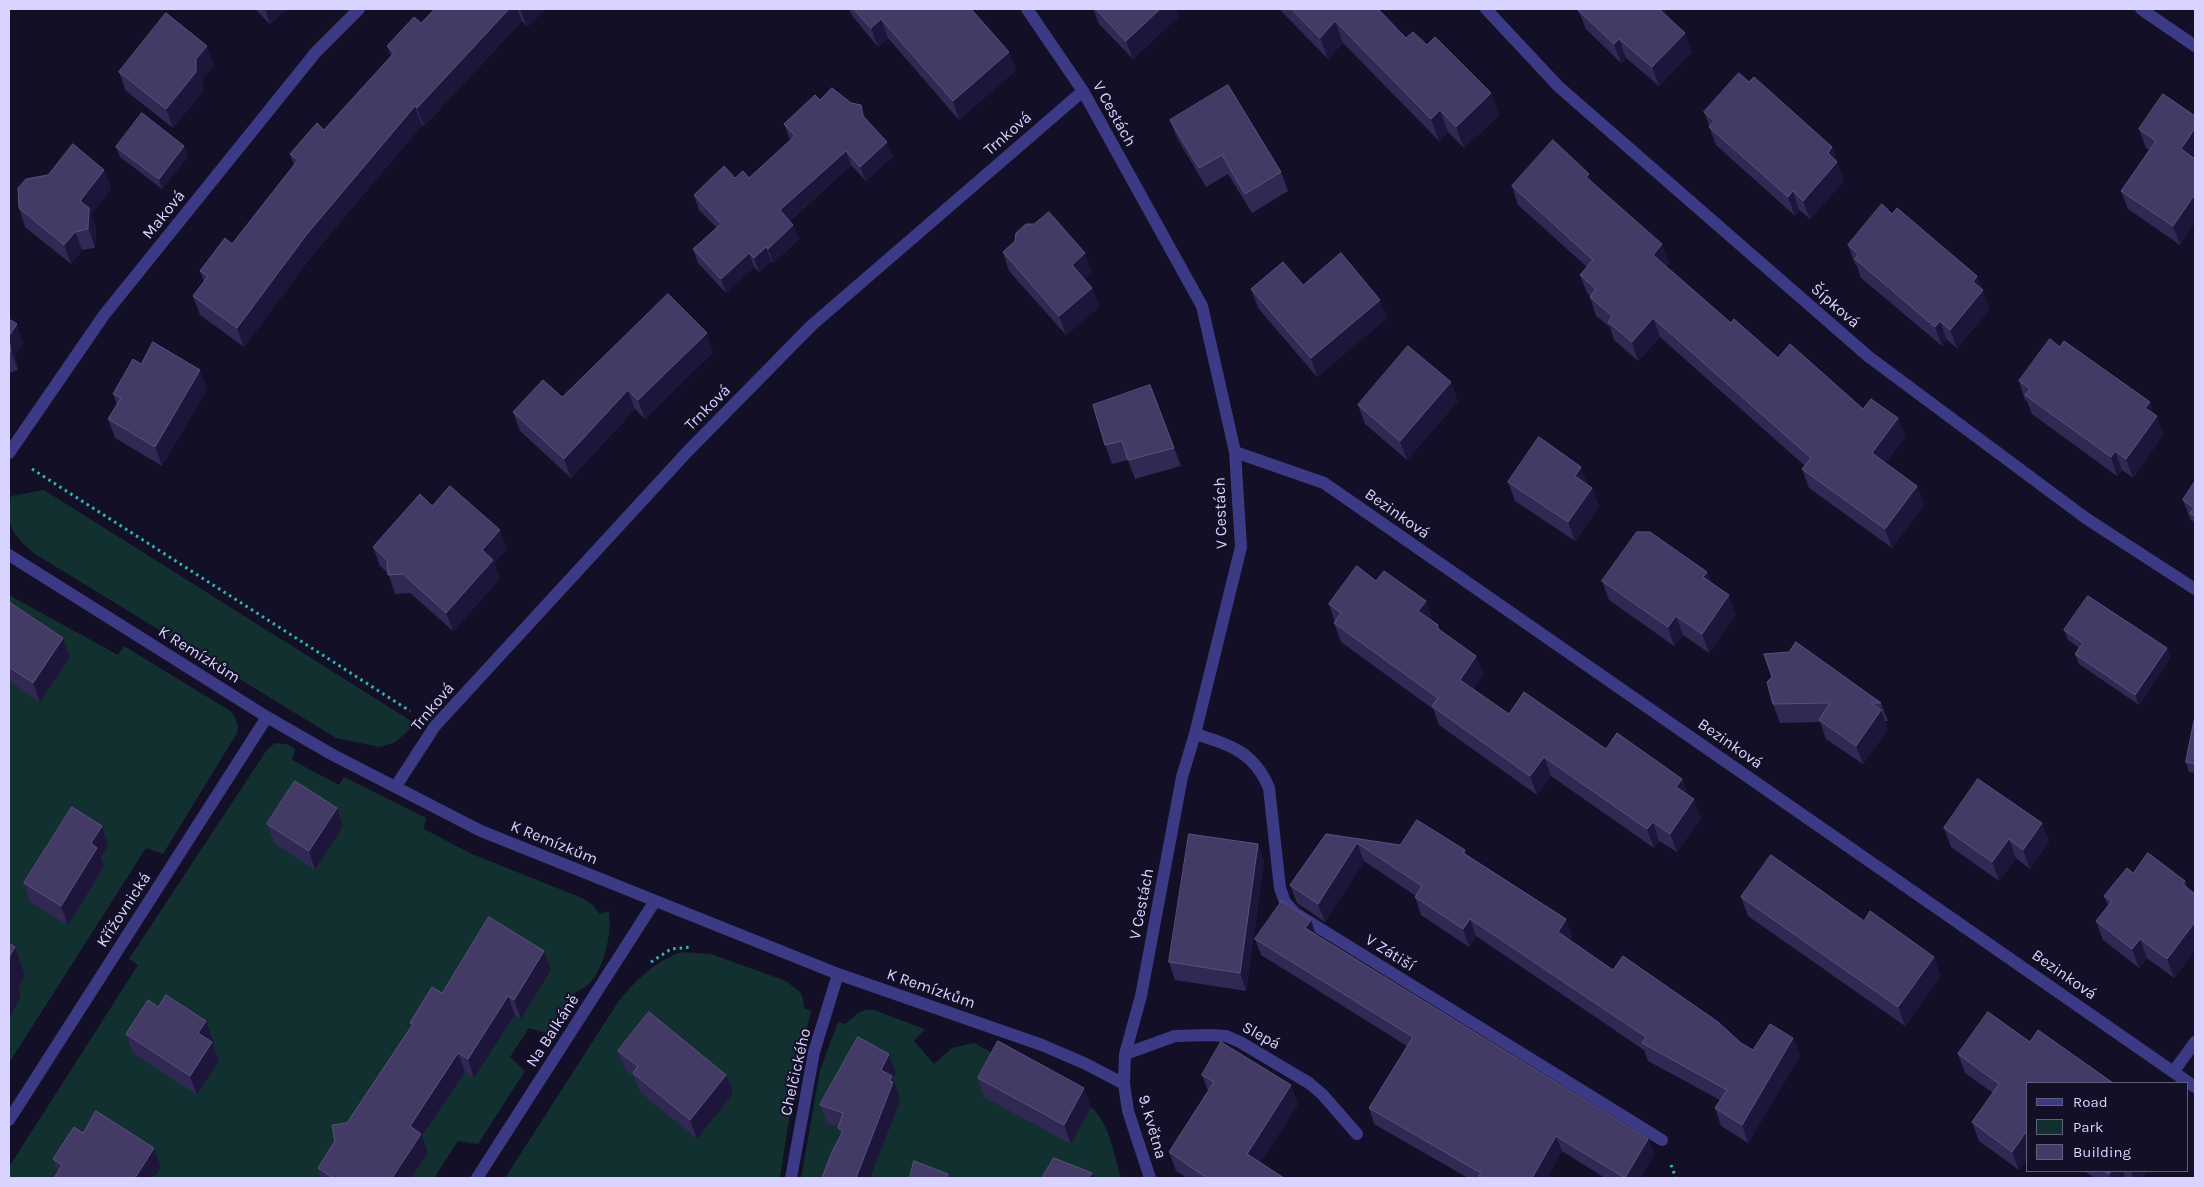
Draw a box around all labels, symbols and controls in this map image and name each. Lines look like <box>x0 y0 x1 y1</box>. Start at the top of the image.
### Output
street label: V Cestách <box>1088 78 1140 150</box>
street label: Trnková <box>980 108 1036 160</box>
street label: Maková <box>139 187 189 243</box>
street label: Šípková <box>1807 280 1863 332</box>
street label: Trnková <box>681 381 735 435</box>
street label: V Cestách <box>1210 477 1232 549</box>
street label: Bezinková <box>1361 485 1433 543</box>
street label: K Remízkům <box>155 622 243 688</box>
street label: Trnková <box>407 679 459 735</box>
street label: Bezinková <box>1694 715 1766 773</box>
street label: K Remízkům <box>508 817 600 869</box>
street label: V Cestách <box>1126 867 1158 941</box>
street label: Křížovnická <box>93 869 155 951</box>
street label: V Zátiší <box>1362 930 1418 976</box>
street label: Bezinková <box>2028 946 2100 1004</box>
street label: K Remízkům <box>884 965 978 1013</box>
street label: Na Balkáně <box>522 991 584 1071</box>
street label: Slepá <box>1239 1018 1283 1054</box>
street label: Chelčického <box>777 1026 815 1118</box>
legend <box>2026 1082 2189 1172</box>
street label: 9. května <box>1134 1093 1170 1161</box>
text: Road <box>2073 1093 2108 1111</box>
text: Park <box>2073 1118 2103 1136</box>
text: Building <box>2073 1143 2131 1161</box>

